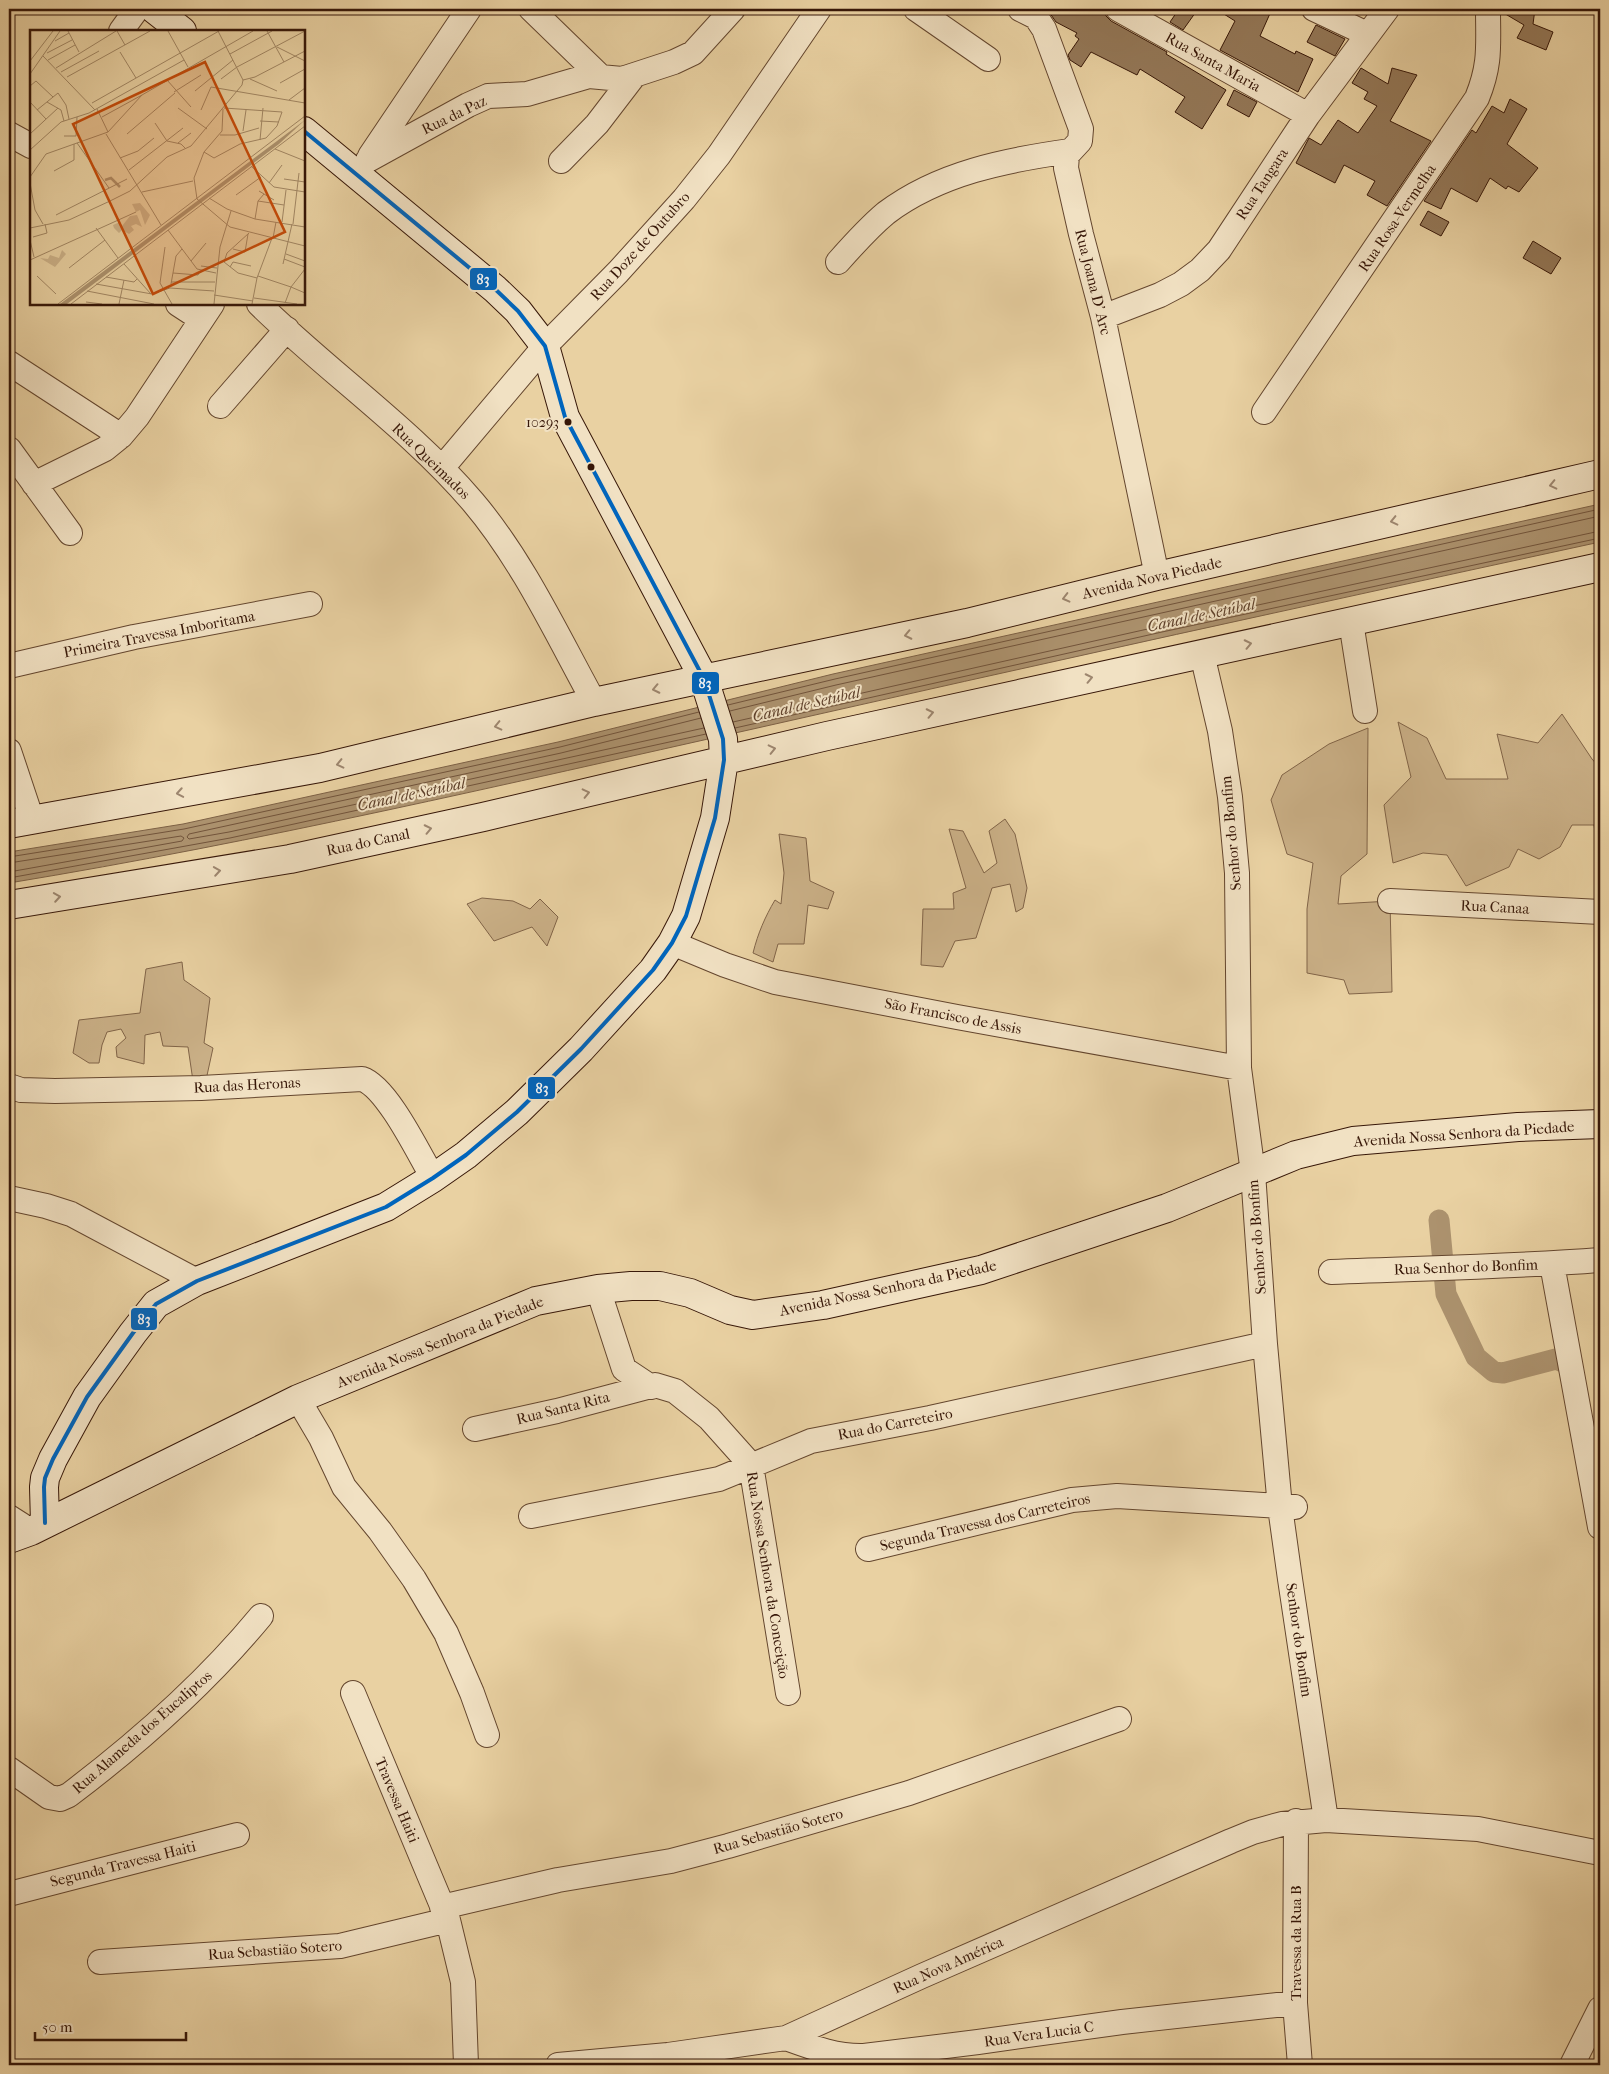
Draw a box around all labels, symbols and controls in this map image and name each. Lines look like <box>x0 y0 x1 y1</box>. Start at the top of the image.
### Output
street label: Rua Santa Maria <box>1162 28 1265 96</box>
inset map <box>30 30 305 305</box>
street label: Rua da Paz <box>419 91 490 138</box>
street label: Rua Tangara <box>1232 144 1292 223</box>
street label: Rua Rosa-Vermelha <box>1354 160 1440 275</box>
street label: Rua Doze de Outubro <box>586 188 694 304</box>
street label: Rua Joana D' Arc <box>1071 227 1115 337</box>
line badge: 83 <box>469 267 498 291</box>
text: 83 <box>477 271 490 288</box>
place label: 10293 <box>526 414 559 431</box>
marker: 10293 <box>563 417 573 427</box>
street label: Rua Queimados <box>388 419 474 503</box>
unlabelled marker <box>586 462 596 472</box>
one-way arrow <box>1548 479 1557 490</box>
one-way arrow <box>1390 515 1399 526</box>
street label: Avenida Nova Piedade <box>1079 553 1224 603</box>
one-way arrow <box>1061 592 1070 603</box>
water label: Canal de Setúbal <box>1145 594 1259 636</box>
street label: Primeira Travessa Imboritama <box>62 606 257 661</box>
one-way arrow <box>903 630 912 640</box>
one-way arrow <box>1243 639 1252 650</box>
line badge: 83 <box>691 671 720 695</box>
one-way arrow <box>1084 674 1093 684</box>
text: 83 <box>699 675 712 692</box>
water label: Canal de Setúbal <box>750 682 864 726</box>
one-way arrow <box>652 683 660 694</box>
one-way arrow <box>926 708 935 719</box>
one-way arrow <box>493 720 502 731</box>
one-way arrow <box>767 744 776 755</box>
one-way arrow <box>335 758 344 769</box>
water label: Canal de Setúbal <box>355 773 469 815</box>
street label: Senhor do Bonfim <box>1217 774 1245 891</box>
one-way arrow <box>175 788 184 798</box>
one-way arrow <box>582 788 591 799</box>
street label: Rua do Canal <box>325 824 411 860</box>
one-way arrow <box>424 824 433 835</box>
one-way arrow <box>213 867 222 877</box>
one-way arrow <box>53 893 61 903</box>
street label: Rua Canaa <box>1460 896 1531 918</box>
street label: São Francisco de Assis <box>883 994 1023 1038</box>
street label: Rua das Heronas <box>193 1073 301 1097</box>
line badge: 83 <box>527 1076 556 1100</box>
text: 83 <box>536 1080 549 1097</box>
street label: Avenida Nossa Senhora da Piedade <box>1352 1117 1576 1151</box>
street label: Senhor do Bonfim <box>1244 1178 1270 1295</box>
street label: Rua Senhor do Bonfim <box>1394 1255 1539 1279</box>
street label: Avenida Nossa Senhora da Piedade <box>777 1256 999 1320</box>
street label: Avenida Nossa Senhora da Piedade <box>333 1292 547 1392</box>
line badge: 83 <box>130 1307 158 1331</box>
text: 83 <box>138 1311 151 1328</box>
street label: Rua Santa Rita <box>514 1387 613 1428</box>
street label: Rua do Carreteiro <box>836 1404 954 1444</box>
street label: Rua Nossa Senhora da Conceição <box>743 1470 793 1680</box>
street label: Segunda Travessa dos Carreteiros <box>878 1489 1092 1555</box>
street label: Senhor do Bonfim <box>1282 1582 1316 1699</box>
street label: Rua Alameda dos Eucaliptos <box>68 1666 216 1798</box>
street label: Travessa Haiti <box>371 1755 423 1846</box>
street label: Rua Sebastião Sotero <box>711 1804 845 1858</box>
street label: Segunda Travessa Haiti <box>48 1837 198 1891</box>
street label: Travessa da Rua B <box>1287 1885 1305 2001</box>
street label: Rua Nova América <box>890 1932 1007 1997</box>
street label: Rua Sebastião Sotero <box>207 1936 343 1964</box>
scale bar <box>35 2009 186 2041</box>
street label: Rua Vera Lucia C <box>983 2017 1095 2051</box>
text: 50 m <box>42 2018 73 2036</box>

